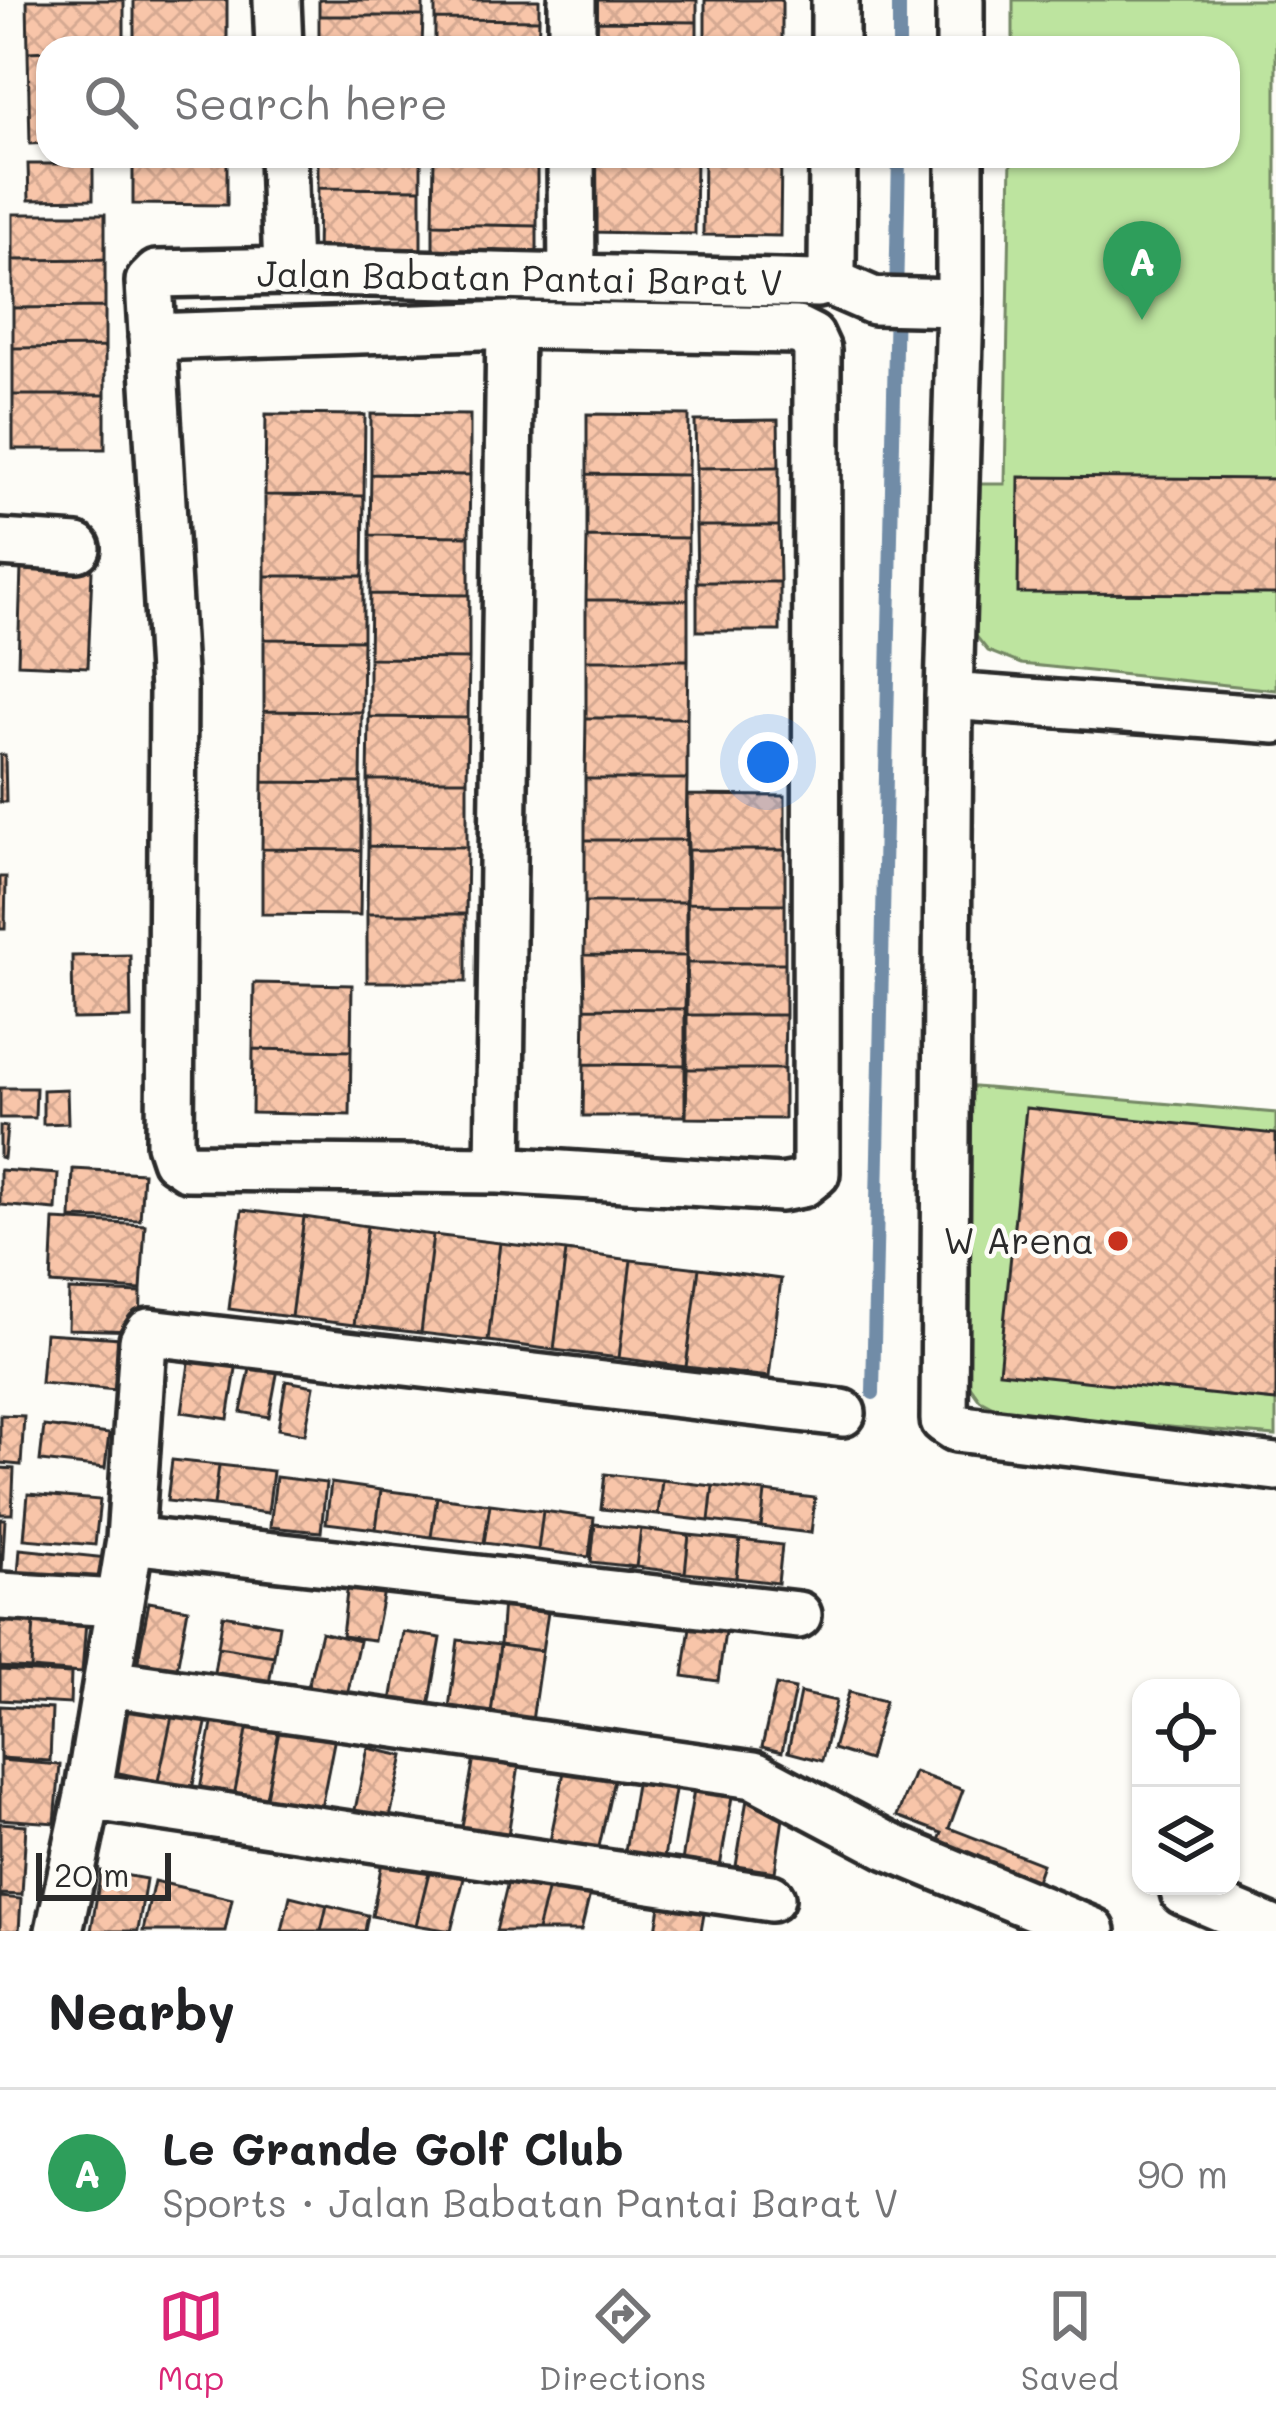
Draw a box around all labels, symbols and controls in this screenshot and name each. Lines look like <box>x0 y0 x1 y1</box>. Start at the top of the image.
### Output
search box <box>36 36 1240 168</box>
icon: search <box>78 69 144 135</box>
text: Search here <box>174 73 448 131</box>
pin: A <box>1103 221 1181 320</box>
street label: Jalan Babatan Pantai Barat V <box>257 248 783 305</box>
your location <box>738 732 798 792</box>
place label: W Arena <box>943 1216 1094 1263</box>
marker: W Arena <box>1105 1228 1131 1254</box>
map controls <box>1132 1679 1240 1895</box>
button: locate <box>1132 1679 1240 1787</box>
button: layers <box>1132 1787 1240 1895</box>
scale bar <box>36 1847 171 1900</box>
text: 20 m <box>54 1852 130 1895</box>
text: Nearby <box>48 1976 235 2043</box>
text: Le Grande Golf Club <box>162 2118 624 2176</box>
text: A <box>73 2147 101 2198</box>
text: 90 m <box>1137 2147 1228 2198</box>
text: Sports · Jalan Babatan Pantai Barat V <box>162 2176 899 2227</box>
tab: Map <box>157 2283 224 2398</box>
tab: Directions <box>539 2283 706 2398</box>
tab: Saved <box>1021 2283 1119 2398</box>

